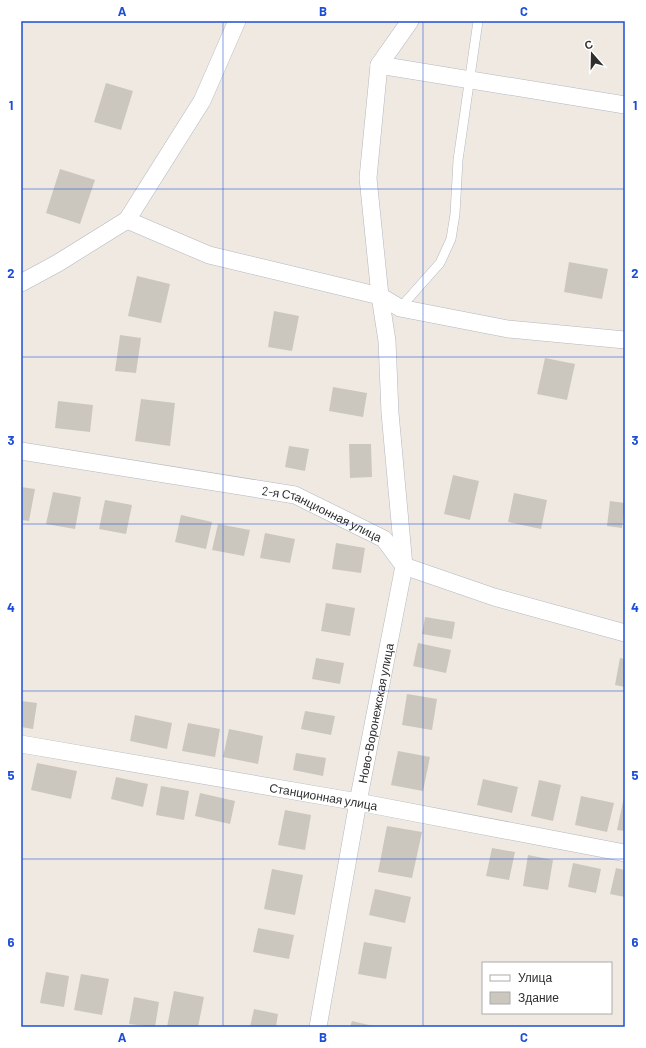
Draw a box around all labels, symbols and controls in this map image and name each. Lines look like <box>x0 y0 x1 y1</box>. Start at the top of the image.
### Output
text: A <box>118 3 127 19</box>
text: B <box>319 3 327 19</box>
text: C <box>520 3 528 19</box>
north arrow <box>572 34 612 74</box>
text: С <box>582 37 594 52</box>
text: 1 <box>9 97 13 113</box>
text: 1 <box>633 97 637 113</box>
text: 2 <box>7 265 15 281</box>
text: 2 <box>631 265 639 281</box>
text: 3 <box>7 432 15 448</box>
text: 3 <box>631 432 639 448</box>
street label: 2-я Станционная улица <box>261 483 385 544</box>
text: 4 <box>7 599 15 615</box>
text: 4 <box>631 599 639 615</box>
street label: Ново-Воронежская улица <box>355 642 396 784</box>
text: 5 <box>7 767 15 783</box>
text: 5 <box>631 767 639 783</box>
street label: Станционная улица <box>268 780 379 813</box>
text: 6 <box>8 934 15 950</box>
text: 6 <box>632 934 639 950</box>
legend <box>482 962 612 1014</box>
text: Улица <box>518 970 552 985</box>
text: Здание <box>518 990 559 1005</box>
text: A <box>118 1029 127 1045</box>
text: B <box>319 1029 327 1045</box>
text: C <box>520 1029 528 1045</box>

